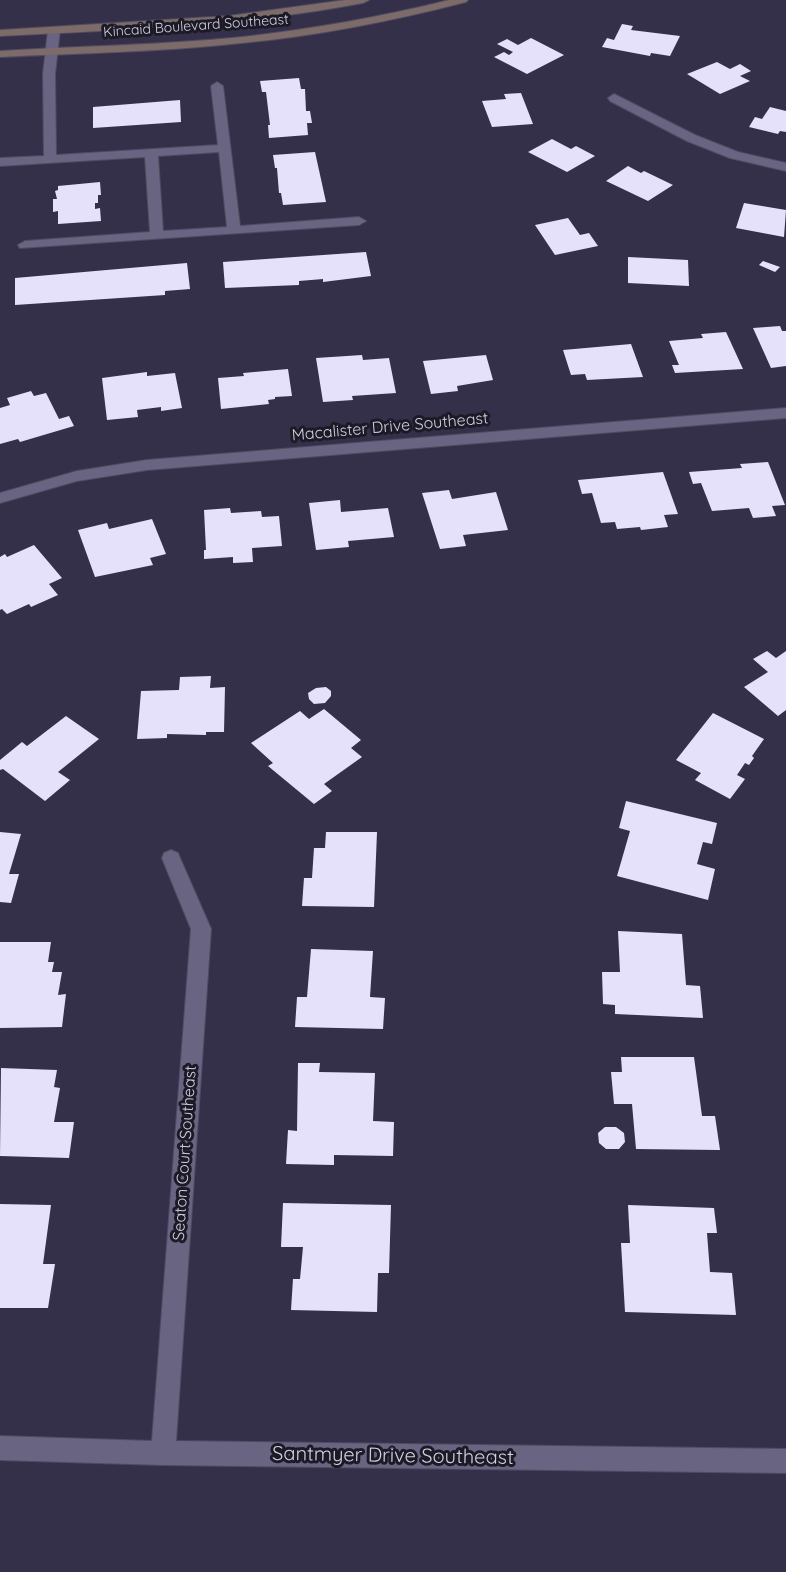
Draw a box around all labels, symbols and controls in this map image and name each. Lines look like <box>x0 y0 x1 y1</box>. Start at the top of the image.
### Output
street label: Kincaid Boulevard Southeast <box>103 11 289 41</box>
street label: Macalister Drive Southeast <box>291 409 489 445</box>
street label: Seaton Court Southeast <box>169 1065 201 1241</box>
street label: Santmyer Drive Southeast <box>272 1442 514 1470</box>

